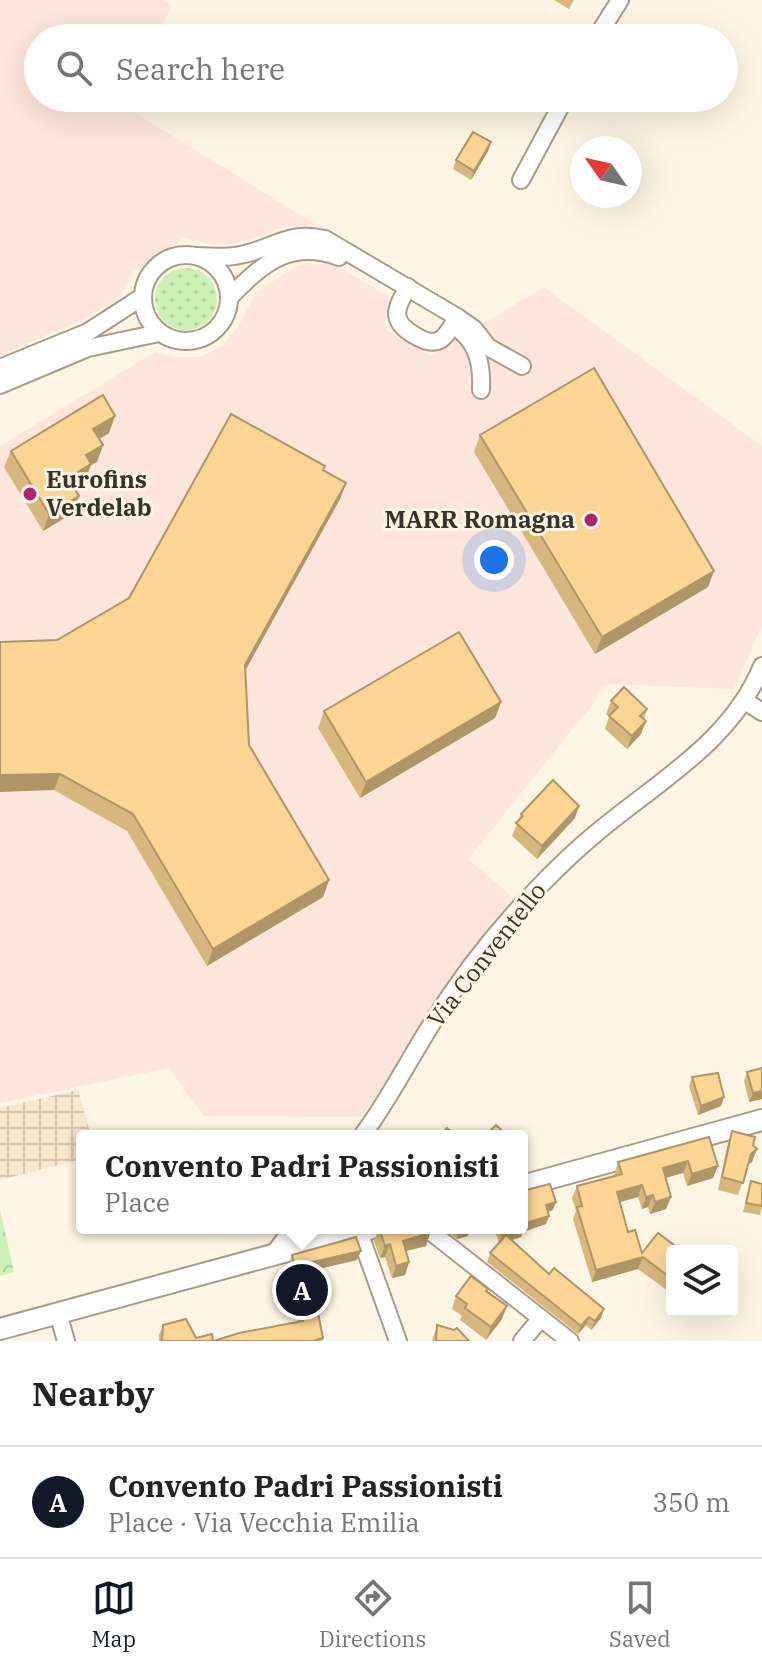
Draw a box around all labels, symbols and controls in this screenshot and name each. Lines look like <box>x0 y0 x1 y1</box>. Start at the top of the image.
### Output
search box <box>24 24 738 112</box>
icon: search <box>52 46 96 90</box>
text: Search here <box>116 49 285 88</box>
north arrow <box>570 136 642 208</box>
place label: Eurofins Verdelab <box>46 463 152 523</box>
marker: Eurofins Verdelab <box>21 485 39 503</box>
place label: MARR Romagna <box>384 503 575 535</box>
marker: MARR Romagna <box>582 511 600 529</box>
your location <box>474 540 514 580</box>
street label: Via Conventello <box>420 875 553 1033</box>
popup <box>76 1130 528 1234</box>
text: Convento Padri Passionisti <box>105 1146 499 1185</box>
text: Place <box>105 1185 170 1219</box>
map controls <box>666 1245 738 1317</box>
button: layers <box>666 1245 738 1317</box>
pin: A <box>276 1260 328 1320</box>
text: Nearby <box>32 1371 154 1415</box>
text: Convento Padri Passionisti <box>108 1466 503 1505</box>
text: A <box>49 1485 67 1519</box>
text: 350 m <box>652 1485 730 1519</box>
text: Place · Via Vecchia Emilia <box>108 1505 420 1539</box>
tab: Map <box>91 1576 136 1653</box>
tab: Directions <box>319 1576 426 1653</box>
tab: Saved <box>609 1576 671 1653</box>

